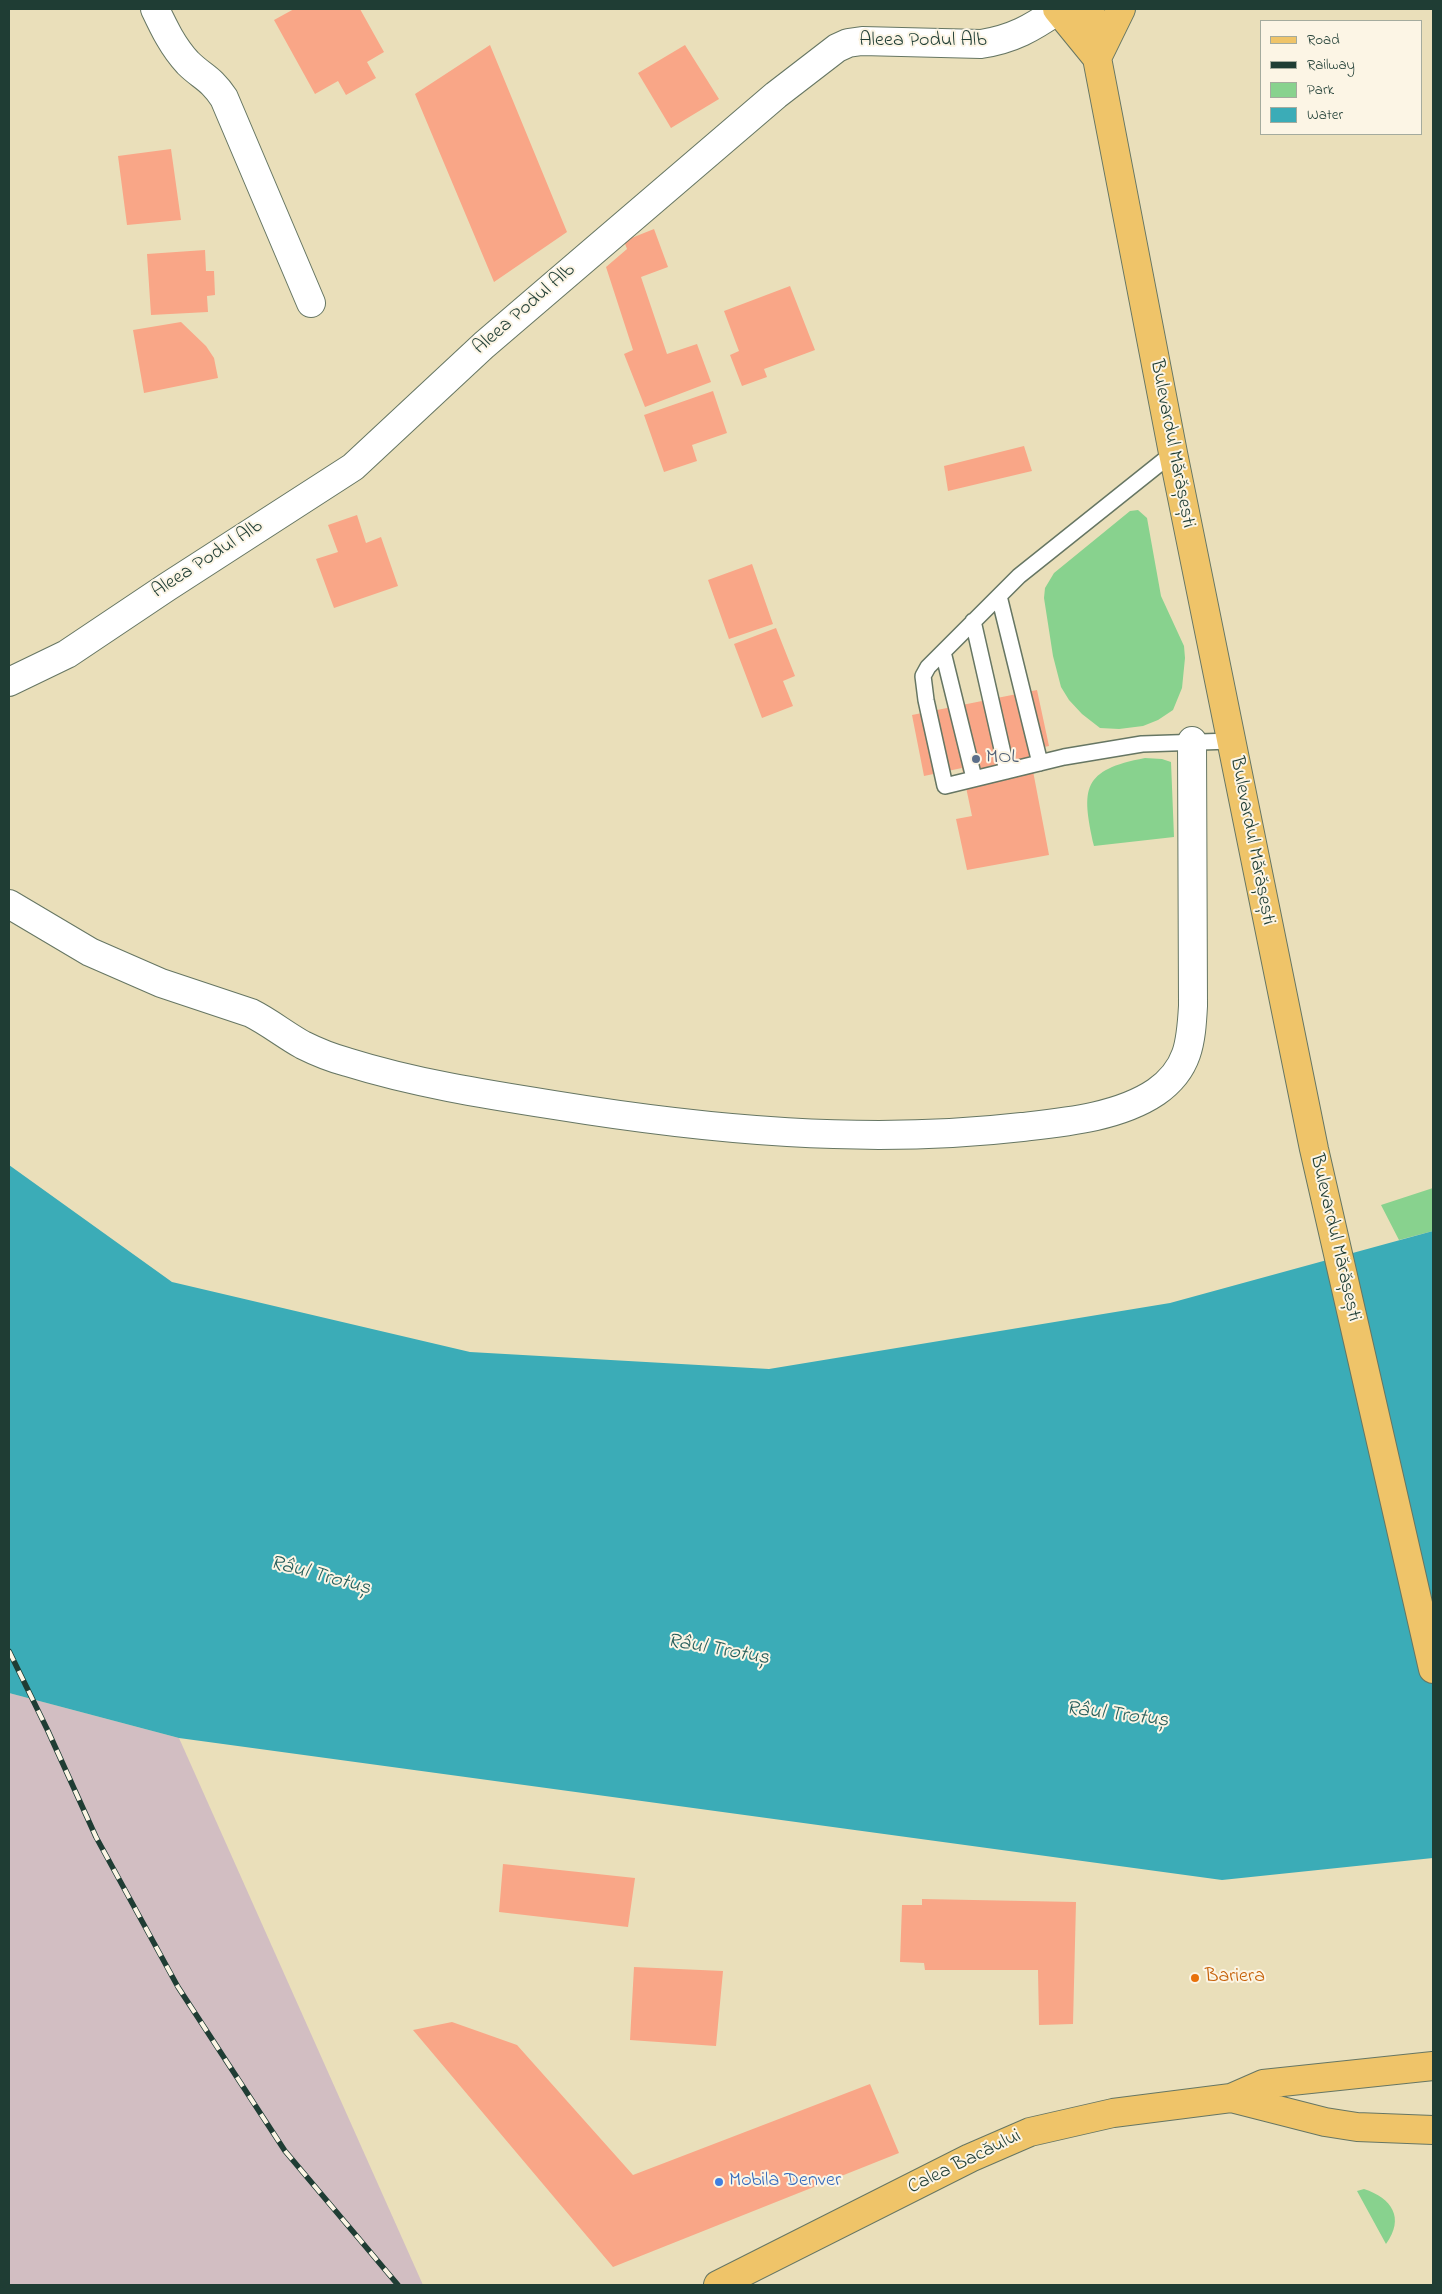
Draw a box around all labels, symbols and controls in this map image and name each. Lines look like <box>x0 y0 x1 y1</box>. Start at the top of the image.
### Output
legend <box>1260 20 1422 135</box>
text: Road <box>1307 29 1340 51</box>
street label: Aleea Podul Alb <box>859 30 987 54</box>
text: Railway <box>1307 54 1355 76</box>
text: Park <box>1307 79 1334 101</box>
text: Water <box>1307 104 1343 126</box>
street label: Aleea Podul Alb <box>469 259 581 361</box>
street label: Bulevardul Mărășești <box>1143 358 1199 530</box>
street label: Aleea Podul Alb <box>148 515 268 605</box>
place label: MOL <box>986 747 1019 771</box>
marker: MOL <box>970 753 982 765</box>
street label: Bulevardul Mărășești <box>1223 755 1279 927</box>
street label: Bulevardul Mărășești <box>1303 1152 1365 1324</box>
water label: Râul Trotuș <box>267 1552 373 1602</box>
water label: Râul Trotuș <box>665 1630 771 1672</box>
water label: Râul Trotuș <box>1064 1697 1170 1735</box>
place label: Bariera <box>1205 1966 1265 1990</box>
marker: Bariera <box>1189 1972 1201 1984</box>
street label: Calea Bacăului <box>905 2125 1025 2201</box>
place label: Mobila Denver <box>729 2170 841 2194</box>
marker: Mobila Denver <box>713 2176 725 2188</box>

